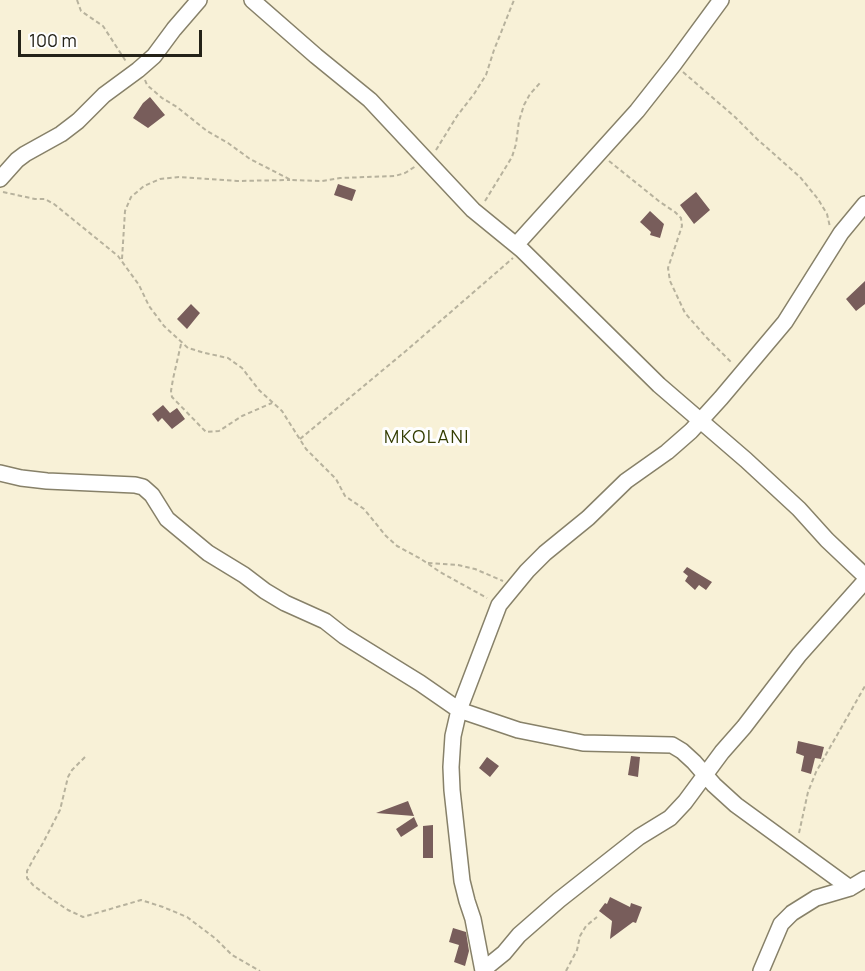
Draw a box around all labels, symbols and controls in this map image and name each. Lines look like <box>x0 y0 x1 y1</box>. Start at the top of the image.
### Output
scale bar <box>21 18 206 56</box>
text: 100 m <box>29 28 77 52</box>
district label: MKOLANI <box>384 427 470 449</box>

